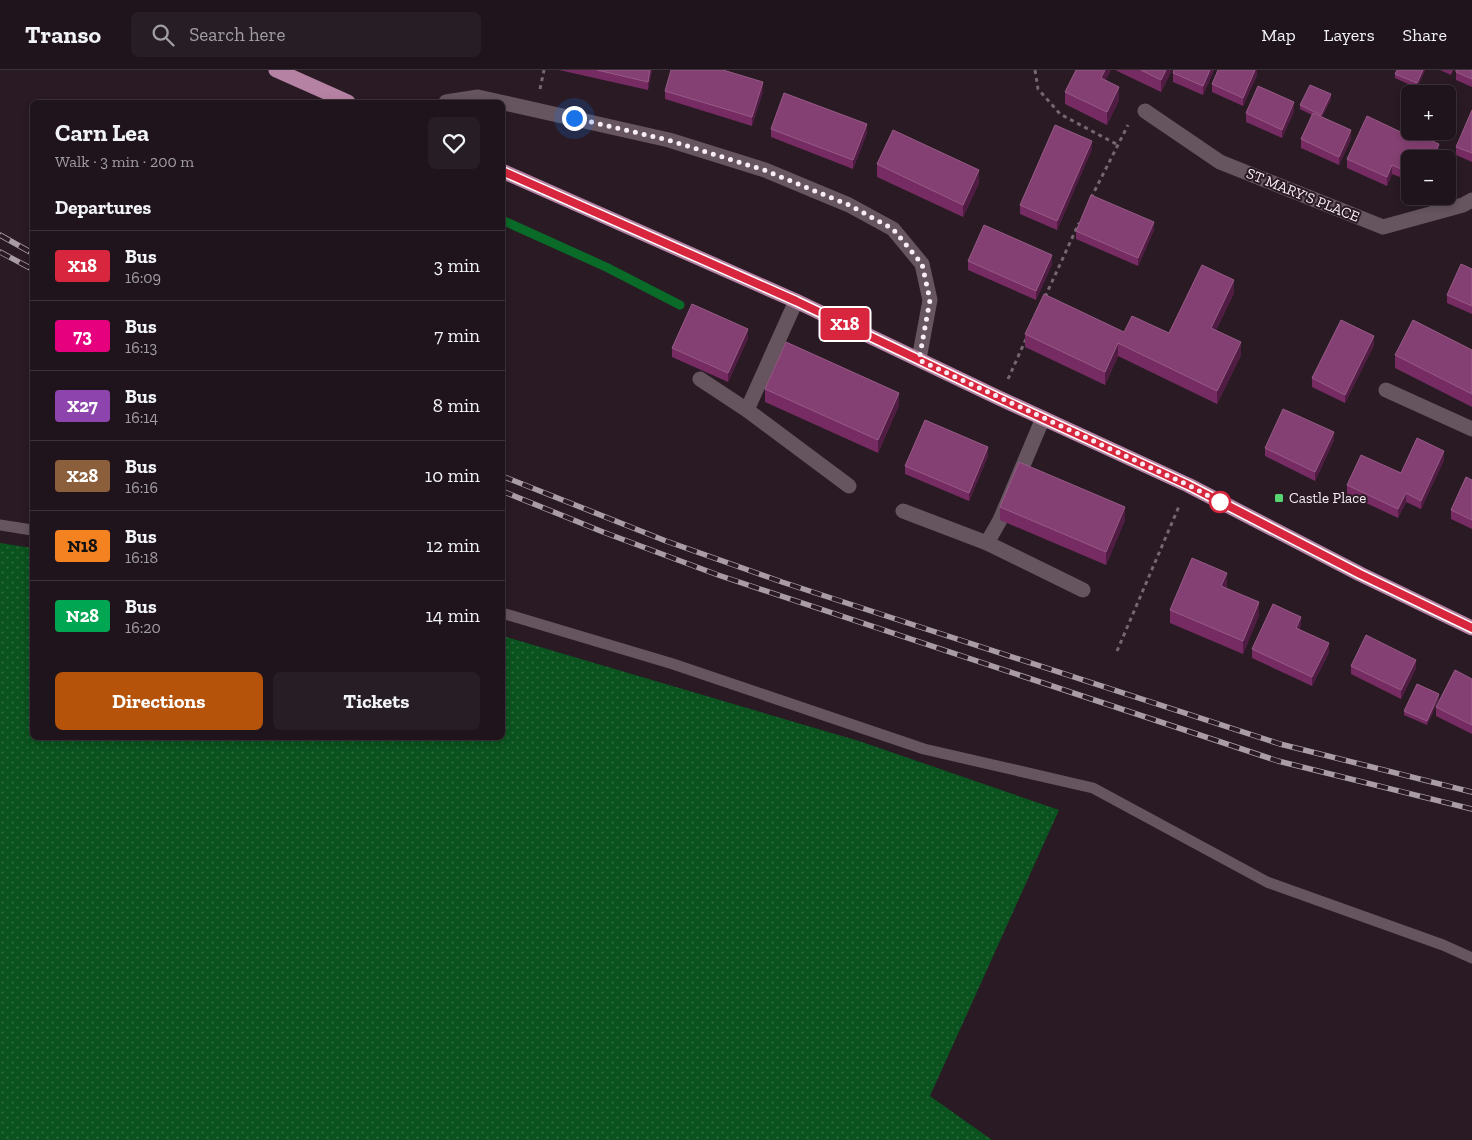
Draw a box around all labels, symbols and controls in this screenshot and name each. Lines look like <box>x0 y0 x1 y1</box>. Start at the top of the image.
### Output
search box <box>131 12 481 57</box>
text: Transo <box>25 20 101 49</box>
icon: search <box>149 21 177 49</box>
text: Search here <box>189 23 285 46</box>
text: Map <box>1261 24 1296 46</box>
text: Layers <box>1324 24 1375 46</box>
text: Share <box>1403 24 1447 46</box>
map controls <box>1401 85 1456 205</box>
button: + <box>1401 85 1456 140</box>
your location <box>562 106 587 131</box>
button: heart <box>428 117 480 169</box>
text: Carn Lea <box>55 118 149 147</box>
button: − <box>1401 150 1456 205</box>
text: Walk · 3 min · 200 m <box>55 152 194 171</box>
street label: ST MARY'S PLACE <box>1244 164 1362 226</box>
text: Departures <box>55 196 151 219</box>
text: Bus <box>125 245 157 268</box>
text: 3 min <box>434 254 480 277</box>
text: X18 <box>68 255 97 277</box>
text: 16:09 <box>125 268 161 287</box>
line badge: X18 <box>816 308 874 340</box>
text: X18 <box>831 313 859 335</box>
text: Bus <box>125 315 157 338</box>
text: 7 min <box>434 324 480 347</box>
text: 73 <box>73 325 92 347</box>
text: 16:13 <box>125 338 157 357</box>
text: Bus <box>125 385 157 408</box>
text: 8 min <box>433 394 480 417</box>
text: X27 <box>67 395 98 417</box>
text: 16:14 <box>125 408 158 427</box>
text: Bus <box>125 455 157 478</box>
text: 10 min <box>425 464 480 487</box>
text: X28 <box>67 465 98 487</box>
text: 16:16 <box>125 478 158 497</box>
place label: Castle Place <box>1289 489 1366 507</box>
unlabelled marker <box>1209 491 1231 513</box>
marker: Castle Place <box>1273 492 1285 504</box>
text: Bus <box>125 525 157 548</box>
text: 12 min <box>426 534 480 557</box>
text: N18 <box>67 535 98 557</box>
text: 16:18 <box>125 548 158 567</box>
text: Bus <box>125 595 157 618</box>
text: 14 min <box>426 604 480 627</box>
text: N28 <box>66 605 99 627</box>
text: 16:20 <box>125 618 161 637</box>
button: Directions <box>55 672 263 730</box>
button: Tickets <box>273 672 480 730</box>

